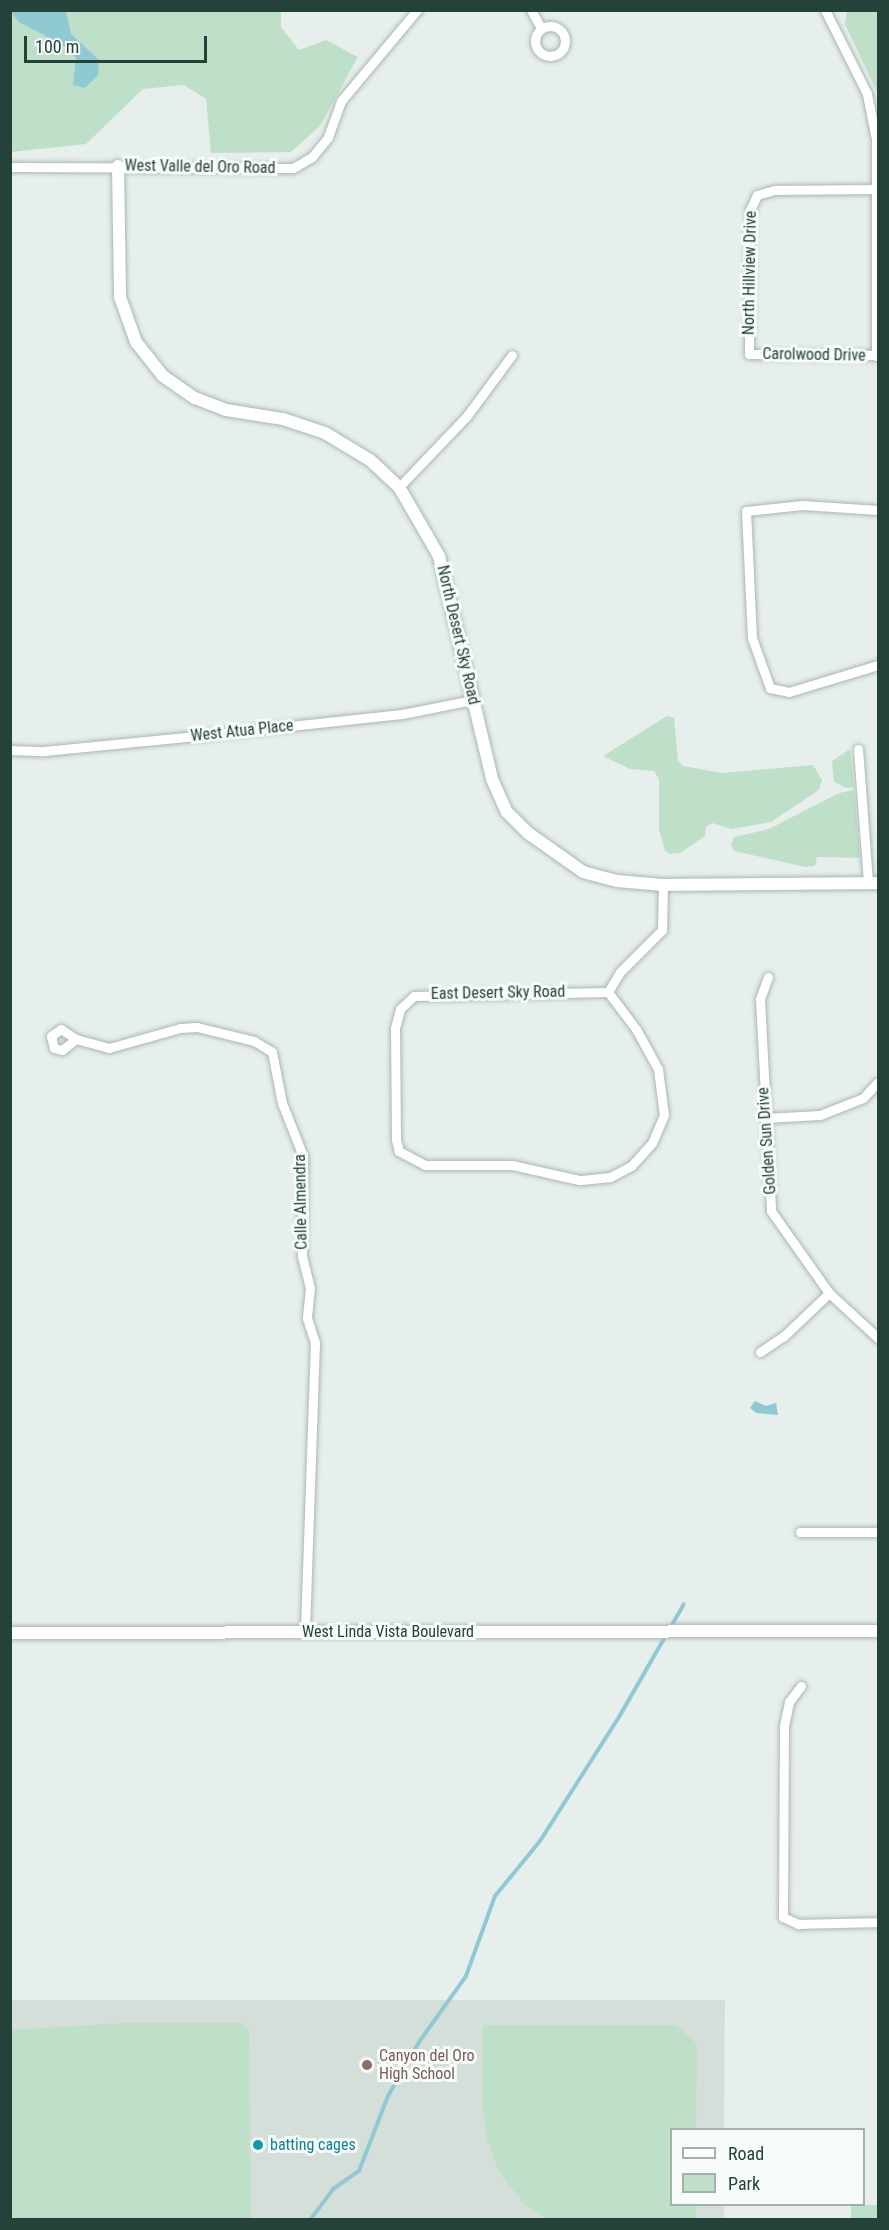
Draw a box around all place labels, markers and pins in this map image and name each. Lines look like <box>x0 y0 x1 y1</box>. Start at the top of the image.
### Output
place label: Canyon del Oro High School <box>379 2046 475 2084</box>
marker: Canyon del Oro High School <box>360 2058 374 2072</box>
place label: batting cages <box>270 2135 356 2155</box>
marker: batting cages <box>251 2138 265 2152</box>

